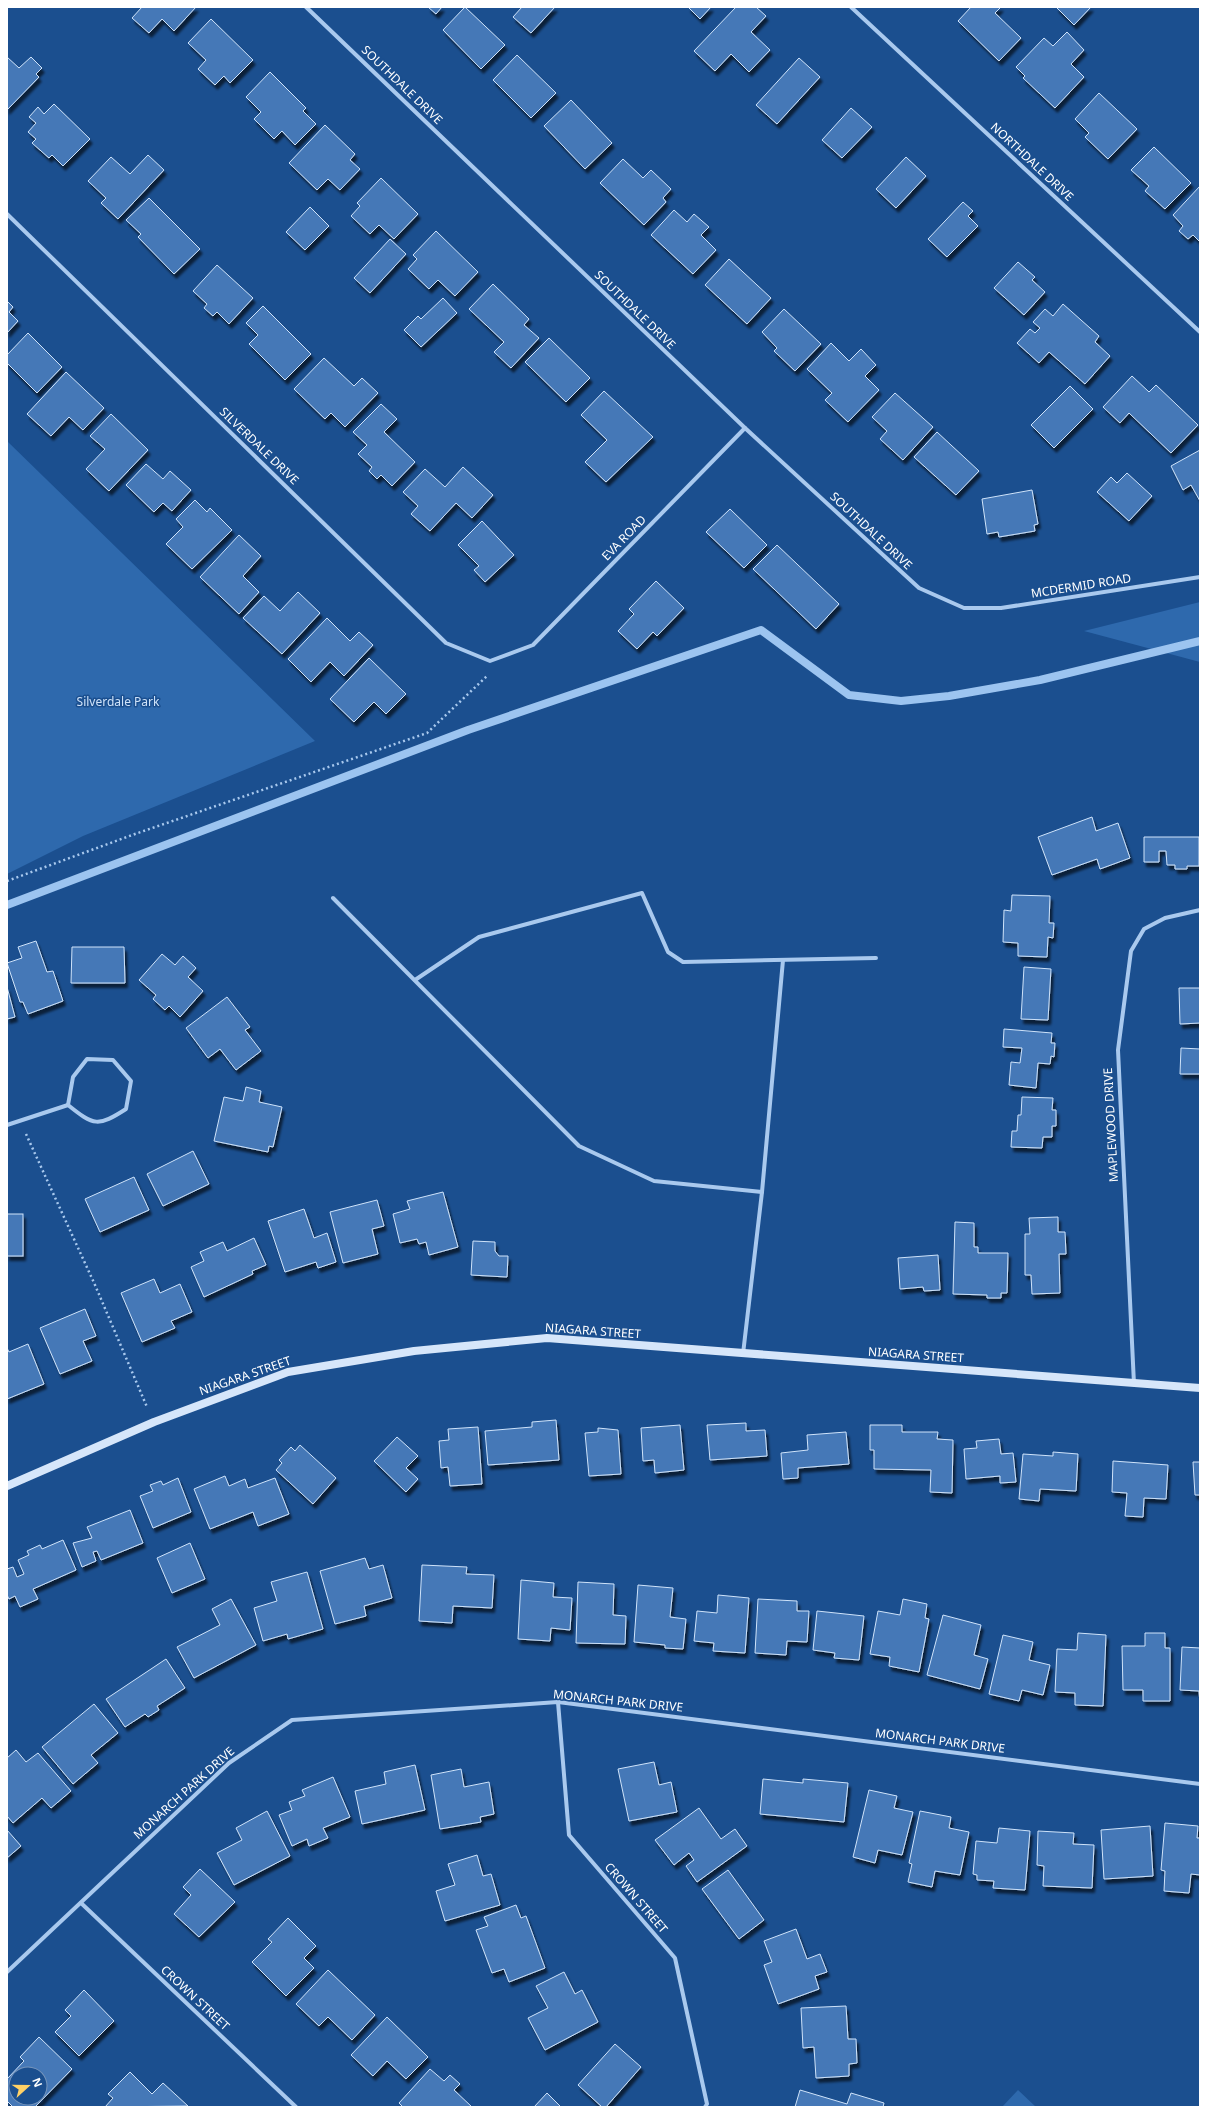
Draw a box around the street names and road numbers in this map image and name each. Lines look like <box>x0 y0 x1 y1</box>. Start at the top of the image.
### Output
street label: SOUTHDALE DRIVE <box>358 41 447 128</box>
street label: NORTHDALE DRIVE <box>987 119 1078 205</box>
street label: SOUTHDALE DRIVE <box>591 266 680 353</box>
street label: SILVERDALE DRIVE <box>216 403 303 488</box>
street label: SOUTHDALE DRIVE <box>827 488 916 573</box>
street label: EVA ROAD <box>598 511 650 564</box>
street label: MCDERMID ROAD <box>1030 569 1132 602</box>
street label: MAPLEWOOD DRIVE <box>1099 1067 1122 1183</box>
street label: NIAGARA STREET <box>545 1319 642 1342</box>
street label: NIAGARA STREET <box>868 1343 965 1366</box>
street label: NIAGARA STREET <box>197 1352 293 1399</box>
street label: MONARCH PARK DRIVE <box>552 1685 684 1716</box>
street label: MONARCH PARK DRIVE <box>874 1724 1006 1757</box>
street label: MONARCH PARK DRIVE <box>129 1743 238 1843</box>
street label: CROWN STREET <box>601 1859 672 1937</box>
street label: CROWN STREET <box>157 1961 234 2034</box>

